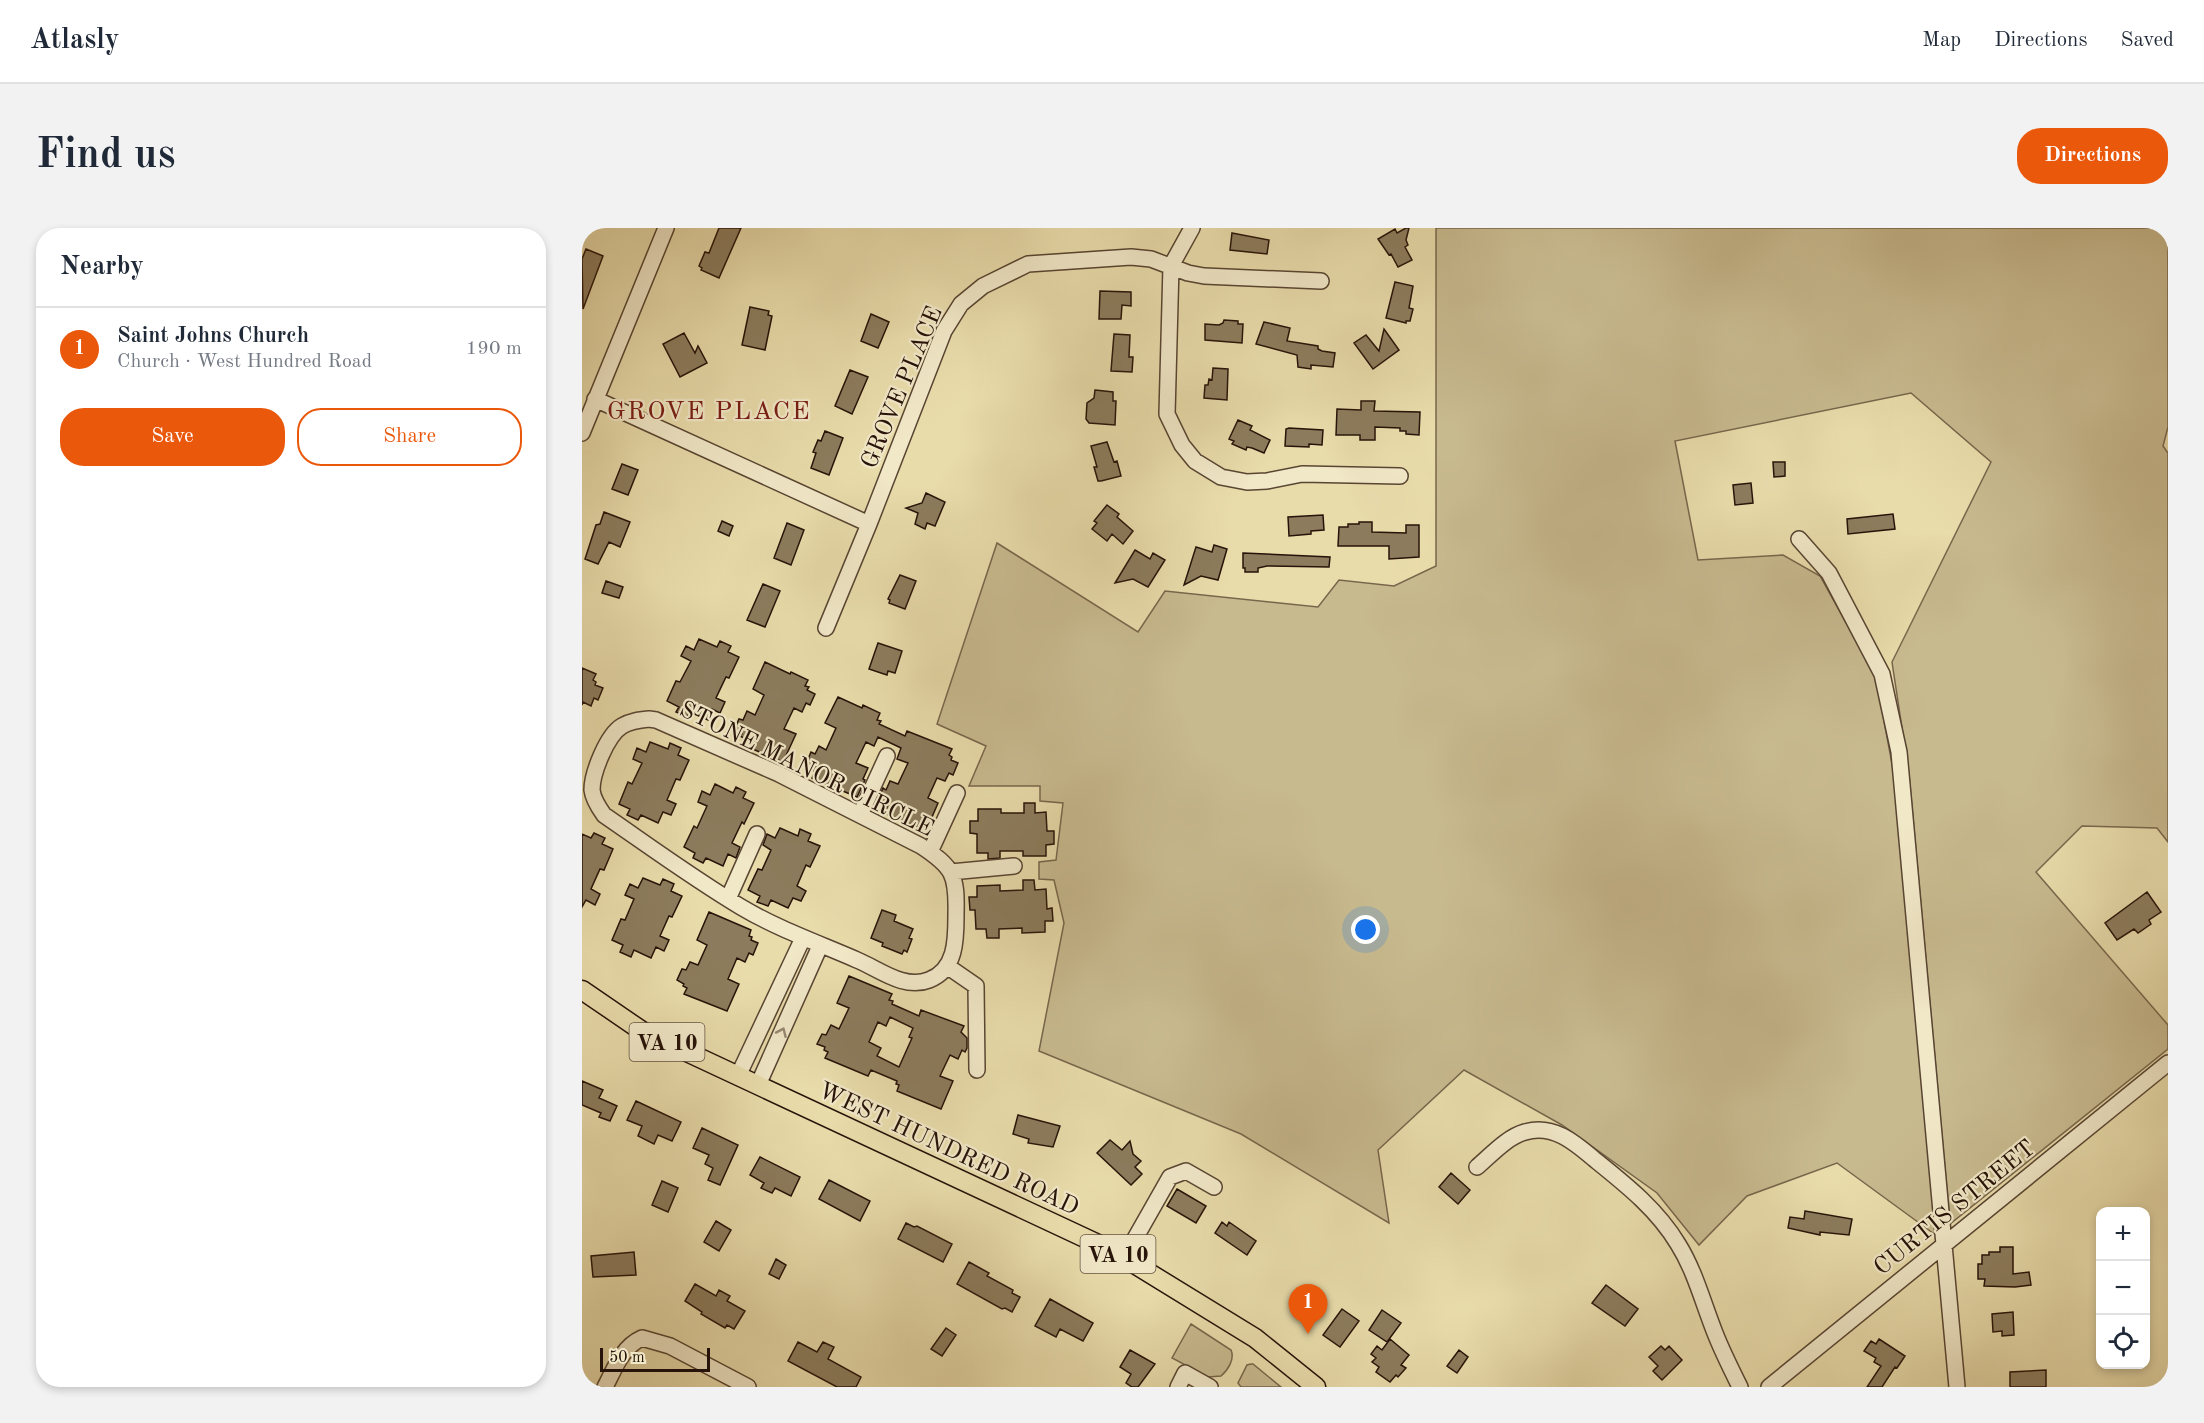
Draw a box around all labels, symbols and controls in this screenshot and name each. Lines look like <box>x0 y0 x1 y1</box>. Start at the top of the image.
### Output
text: Atlasly <box>30 27 120 55</box>
text: Map <box>1922 30 1961 51</box>
text: Directions <box>1994 30 2088 51</box>
text: Saved <box>2121 30 2174 51</box>
button: Directions <box>2017 128 2168 184</box>
text: Find us <box>36 135 175 177</box>
text: Nearby <box>60 254 144 280</box>
street label: GROVE PLACE <box>858 303 948 472</box>
text: Saint Johns Church <box>117 325 309 347</box>
text: 1 <box>74 339 85 359</box>
text: 190 m <box>466 339 522 359</box>
text: Church · West Hundred Road <box>117 352 372 372</box>
district label: GROVE PLACE <box>607 399 811 425</box>
button: Save <box>60 408 285 466</box>
button: Share <box>297 408 522 466</box>
street label: STONE MANOR CIRCLE <box>675 698 937 842</box>
your location <box>1351 915 1380 944</box>
road number: VA 10 <box>630 1023 704 1061</box>
one-way arrow <box>774 1027 786 1038</box>
street label: WEST HUNDRED ROAD <box>814 1079 1082 1221</box>
street label: CURTIS STREET <box>1870 1136 2040 1281</box>
map controls <box>2096 1207 2150 1369</box>
button: + <box>2096 1207 2150 1261</box>
road number: VA 10 <box>1080 1235 1156 1273</box>
button: − <box>2096 1261 2150 1315</box>
pin: 1 <box>1288 1284 1328 1334</box>
button: locate <box>2096 1315 2150 1369</box>
scale bar <box>600 1345 710 1372</box>
text: 50 m <box>609 1350 645 1366</box>

